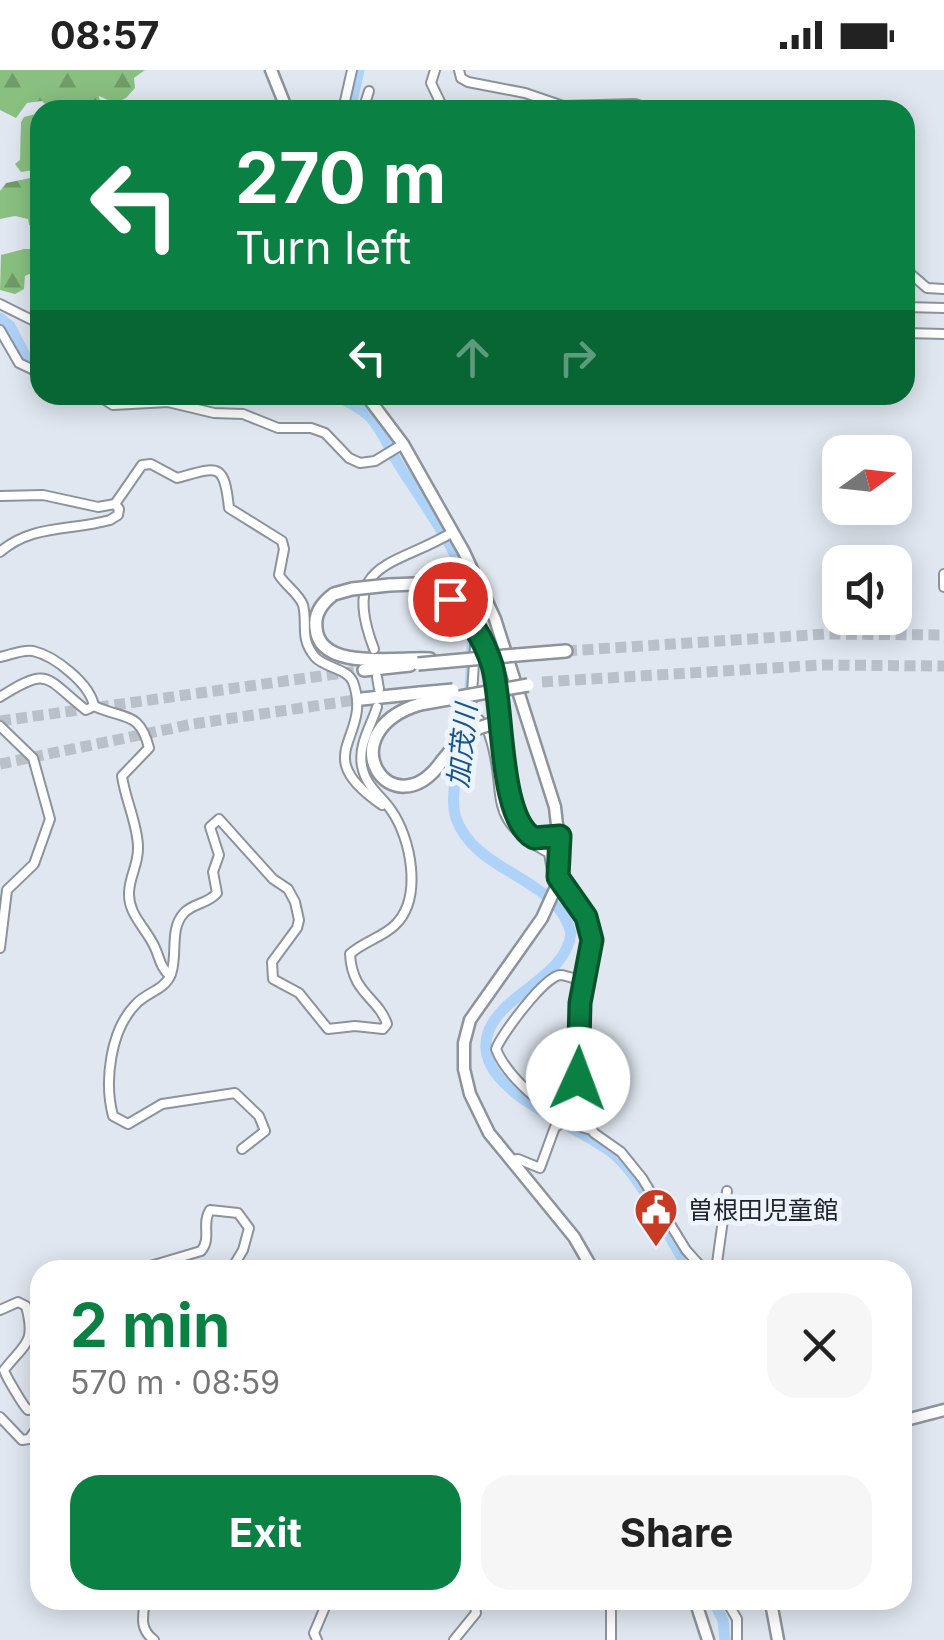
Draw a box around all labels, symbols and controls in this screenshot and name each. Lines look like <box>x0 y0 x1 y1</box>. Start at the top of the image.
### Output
text: 08:57 <box>50 12 159 58</box>
text: 270 m <box>235 135 446 220</box>
icon: left <box>70 140 200 270</box>
text: Turn left <box>235 220 411 275</box>
icon: left <box>340 330 395 385</box>
icon: ahead <box>445 330 500 385</box>
icon: right <box>550 330 605 385</box>
north arrow <box>822 435 912 525</box>
map controls <box>822 435 912 635</box>
button: sound <box>822 545 912 635</box>
pin <box>408 557 493 642</box>
icon: arrive <box>423 572 478 627</box>
water label: 加茂川 <box>441 699 484 790</box>
position arrow <box>526 1027 630 1131</box>
public building icon: 曽根田児童館 <box>633 1187 679 1248</box>
place label: 曽根田児童館 <box>688 1195 838 1225</box>
text: 2 min <box>70 1289 230 1361</box>
button: close <box>767 1293 872 1398</box>
text: 570 m · 08:59 <box>70 1363 280 1402</box>
button: Exit <box>70 1475 461 1590</box>
button: Share <box>481 1475 872 1590</box>

